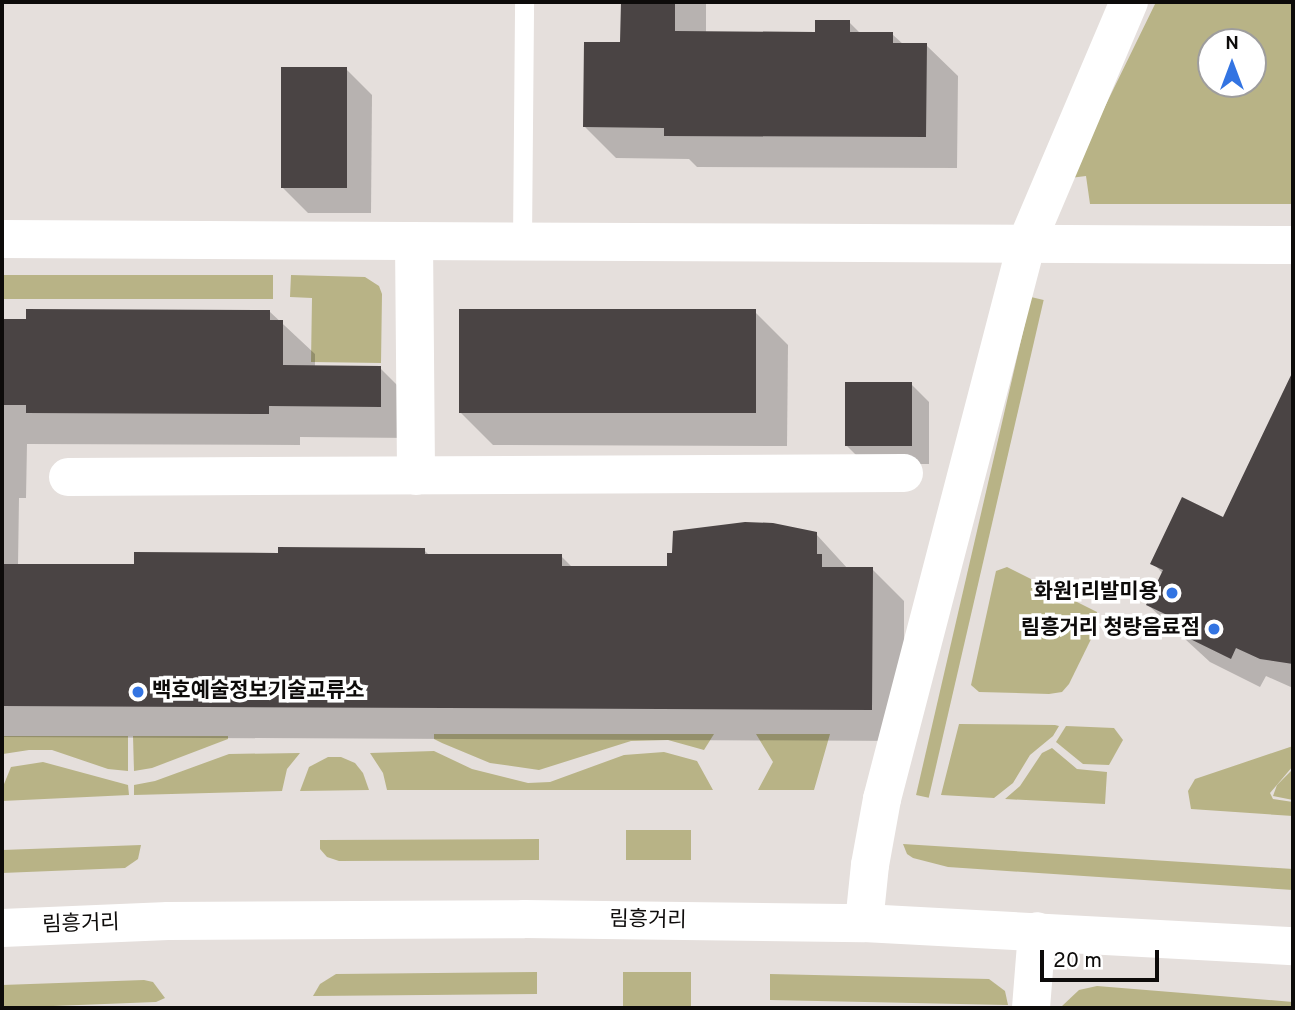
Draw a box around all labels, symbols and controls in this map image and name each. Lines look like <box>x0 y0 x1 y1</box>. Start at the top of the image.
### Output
north arrow <box>1197 28 1267 98</box>
text: N <box>1225 32 1239 56</box>
place label: 화원1리발미용 <box>1034 580 1158 606</box>
marker: 화원1리발미용 <box>1164 585 1180 601</box>
place label: 림흥거리 청량음료점 <box>1021 616 1200 642</box>
marker: 림흥거리 청량음료점 <box>1206 621 1222 637</box>
place label: 백호예술정보기술교류소 <box>152 679 365 705</box>
marker: 백호예술정보기술교류소 <box>130 684 146 700</box>
street label: 림흥거리 <box>609 908 687 934</box>
street label: 림흥거리 <box>42 911 120 939</box>
scale bar <box>1043 936 1162 980</box>
text: 20 m <box>1053 948 1102 975</box>

